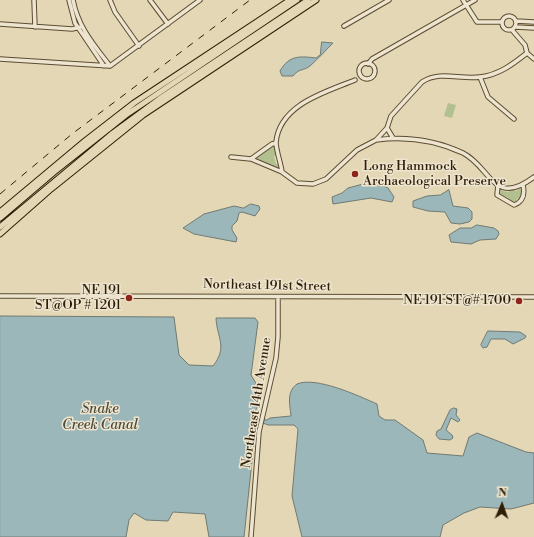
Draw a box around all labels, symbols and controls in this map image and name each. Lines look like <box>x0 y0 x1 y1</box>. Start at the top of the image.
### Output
place label: Long Hammock Archaeological Preserve <box>363 159 506 190</box>
marker: Long Hammock Archaeological Preserve <box>350 169 360 179</box>
street label: Northeast 191st Street <box>203 277 331 295</box>
place label: NE 191 ST@OP # 1201 <box>35 283 121 314</box>
marker: NE 191 ST@OP # 1201 <box>124 293 134 303</box>
place label: NE 191 ST@# 1700 <box>403 293 511 309</box>
marker: NE 191 ST@# 1700 <box>514 296 524 306</box>
street label: Northeast 14th Avenue <box>239 336 275 470</box>
water label: Snake Creek Canal <box>62 402 138 434</box>
north arrow <box>482 485 522 525</box>
text: N <box>498 486 507 500</box>

